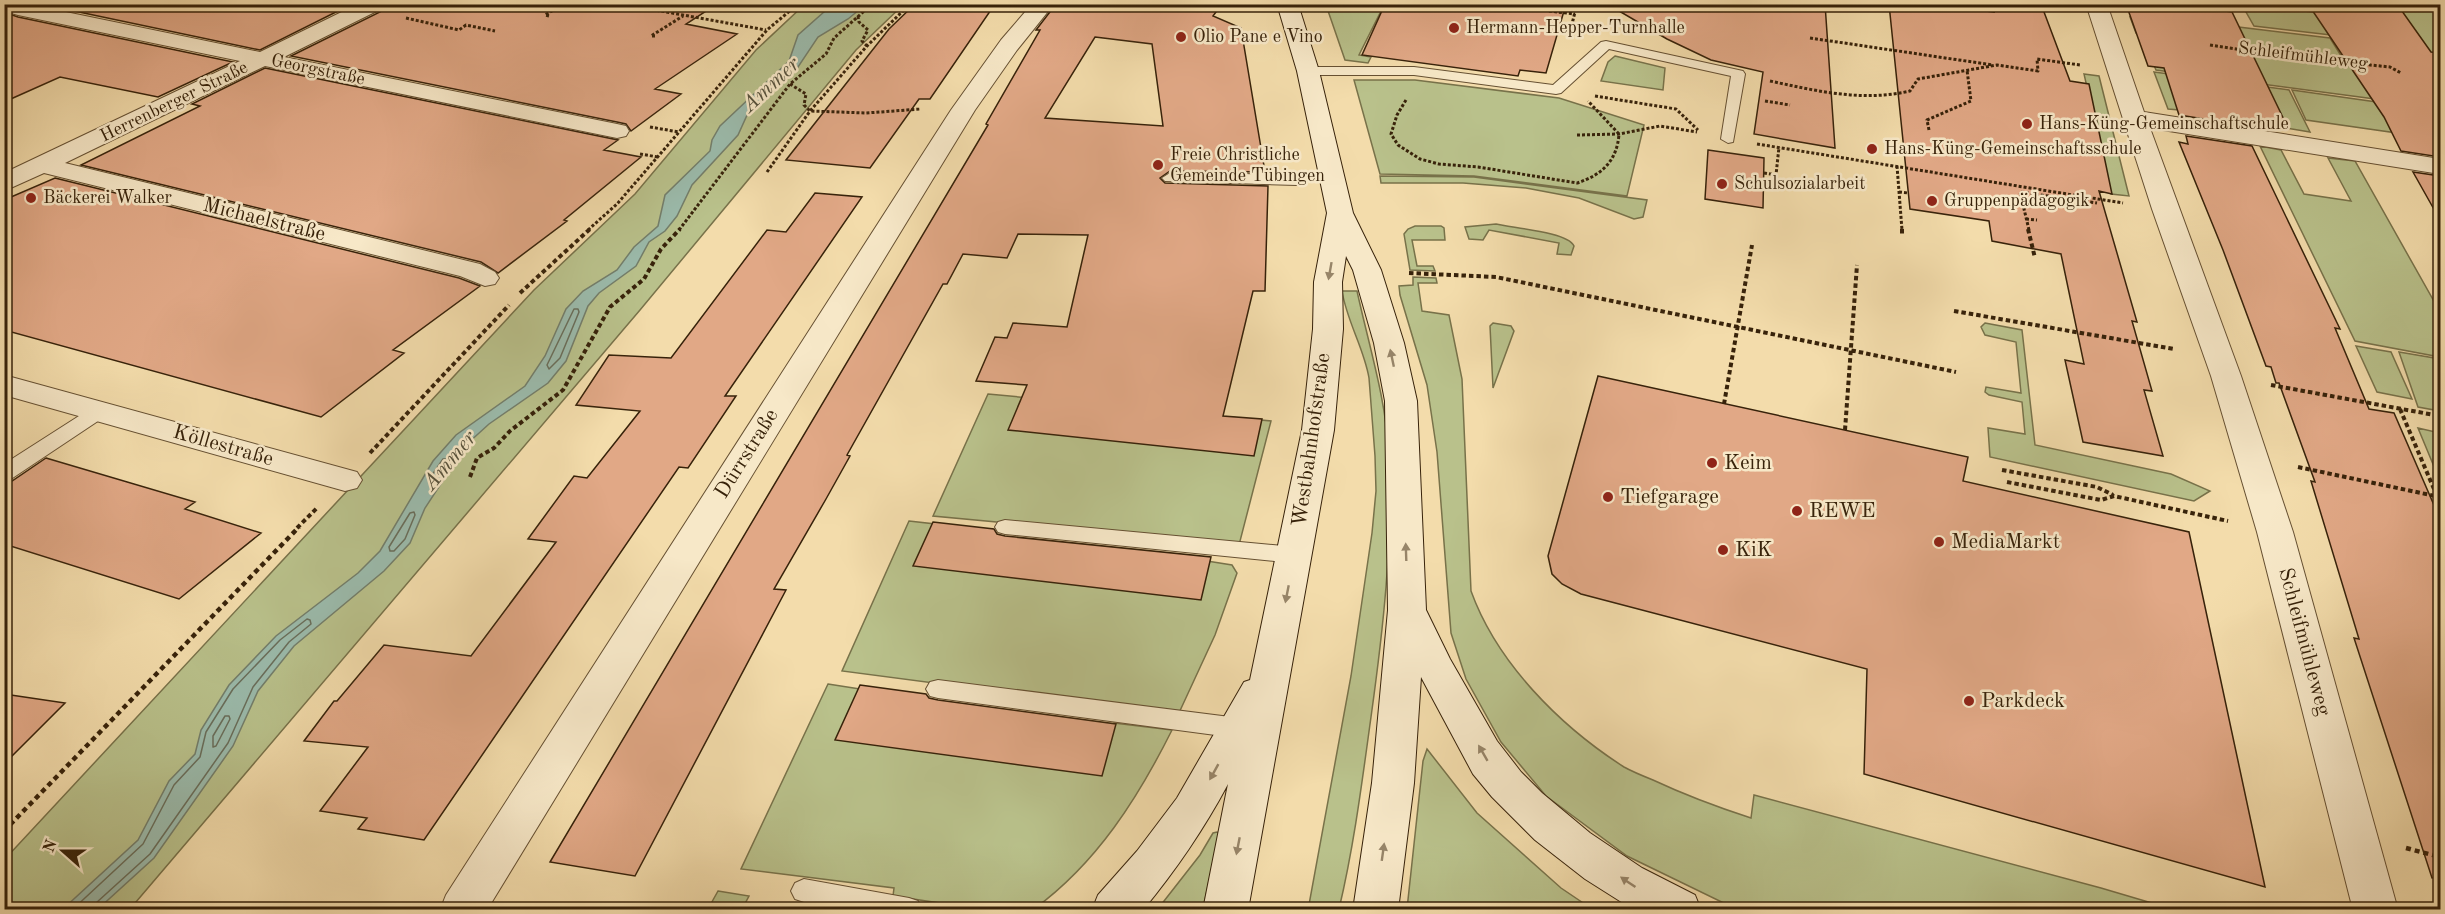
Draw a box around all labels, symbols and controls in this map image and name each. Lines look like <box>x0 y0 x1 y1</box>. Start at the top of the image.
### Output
place label: Hermann-Hepper-Turnhalle <box>1466 19 1685 37</box>
marker: Hermann-Hepper-Turnhalle <box>1447 21 1461 35</box>
place label: Olio Pane e Vino <box>1193 28 1323 46</box>
marker: Olio Pane e Vino <box>1174 30 1188 44</box>
street label: Schleifmühleweg <box>2237 39 2369 73</box>
street label: Georgstraße <box>269 51 367 89</box>
water label: Ammer <box>737 53 804 118</box>
street label: Herrenberger Straße <box>97 58 251 146</box>
place label: Hans-Küng-Gemeinschaftschule <box>2039 115 2289 133</box>
marker: Hans-Küng-Gemeinschaftschule <box>2020 117 2034 131</box>
place label: Hans-Küng-Gemeinschaftsschule <box>1884 140 2142 158</box>
marker: Hans-Küng-Gemeinschaftsschule <box>1865 142 1879 156</box>
place label: Freie Christliche Gemeinde Tübingen <box>1170 146 1325 185</box>
marker: Freie Christliche Gemeinde Tübingen <box>1151 158 1165 172</box>
place label: Schulsozialarbeit <box>1734 175 1865 193</box>
marker: Schulsozialarbeit <box>1715 177 1729 191</box>
place label: Bäckerei Walker <box>43 189 173 207</box>
marker: Bäckerei Walker <box>24 191 38 205</box>
place label: Gruppenpädagogik <box>1944 192 2090 210</box>
marker: Gruppenpädagogik <box>1925 194 1939 208</box>
street label: Michaelstraße <box>200 195 328 245</box>
one-way arrow <box>1325 262 1334 281</box>
one-way arrow <box>1387 348 1396 367</box>
street label: Westbahnhofstraße <box>1289 352 1335 528</box>
street label: Dürrstraße <box>711 406 783 502</box>
street label: Köllestraße <box>170 422 276 470</box>
water label: Ammer <box>418 427 481 496</box>
place label: Keim <box>1724 453 1772 474</box>
marker: Keim <box>1705 456 1719 470</box>
place label: Tiefgarage <box>1620 487 1719 508</box>
marker: Tiefgarage <box>1601 490 1615 504</box>
place label: REWE <box>1809 501 1875 522</box>
marker: REWE <box>1790 504 1804 518</box>
place label: MediaMarkt <box>1951 532 2060 553</box>
marker: MediaMarkt <box>1932 535 1946 549</box>
place label: KiK <box>1735 540 1772 561</box>
one-way arrow <box>1401 542 1410 561</box>
marker: KiK <box>1716 543 1730 557</box>
street label: Schleifmühleweg <box>2274 566 2334 719</box>
one-way arrow <box>1282 585 1291 604</box>
place label: Parkdeck <box>1981 691 2065 712</box>
marker: Parkdeck <box>1962 694 1976 708</box>
one-way arrow <box>1478 745 1489 761</box>
one-way arrow <box>1209 763 1219 780</box>
north arrow <box>33 821 93 881</box>
text: N <box>41 837 61 855</box>
one-way arrow <box>1233 837 1242 856</box>
one-way arrow <box>1379 842 1388 861</box>
one-way arrow <box>1619 876 1636 887</box>

